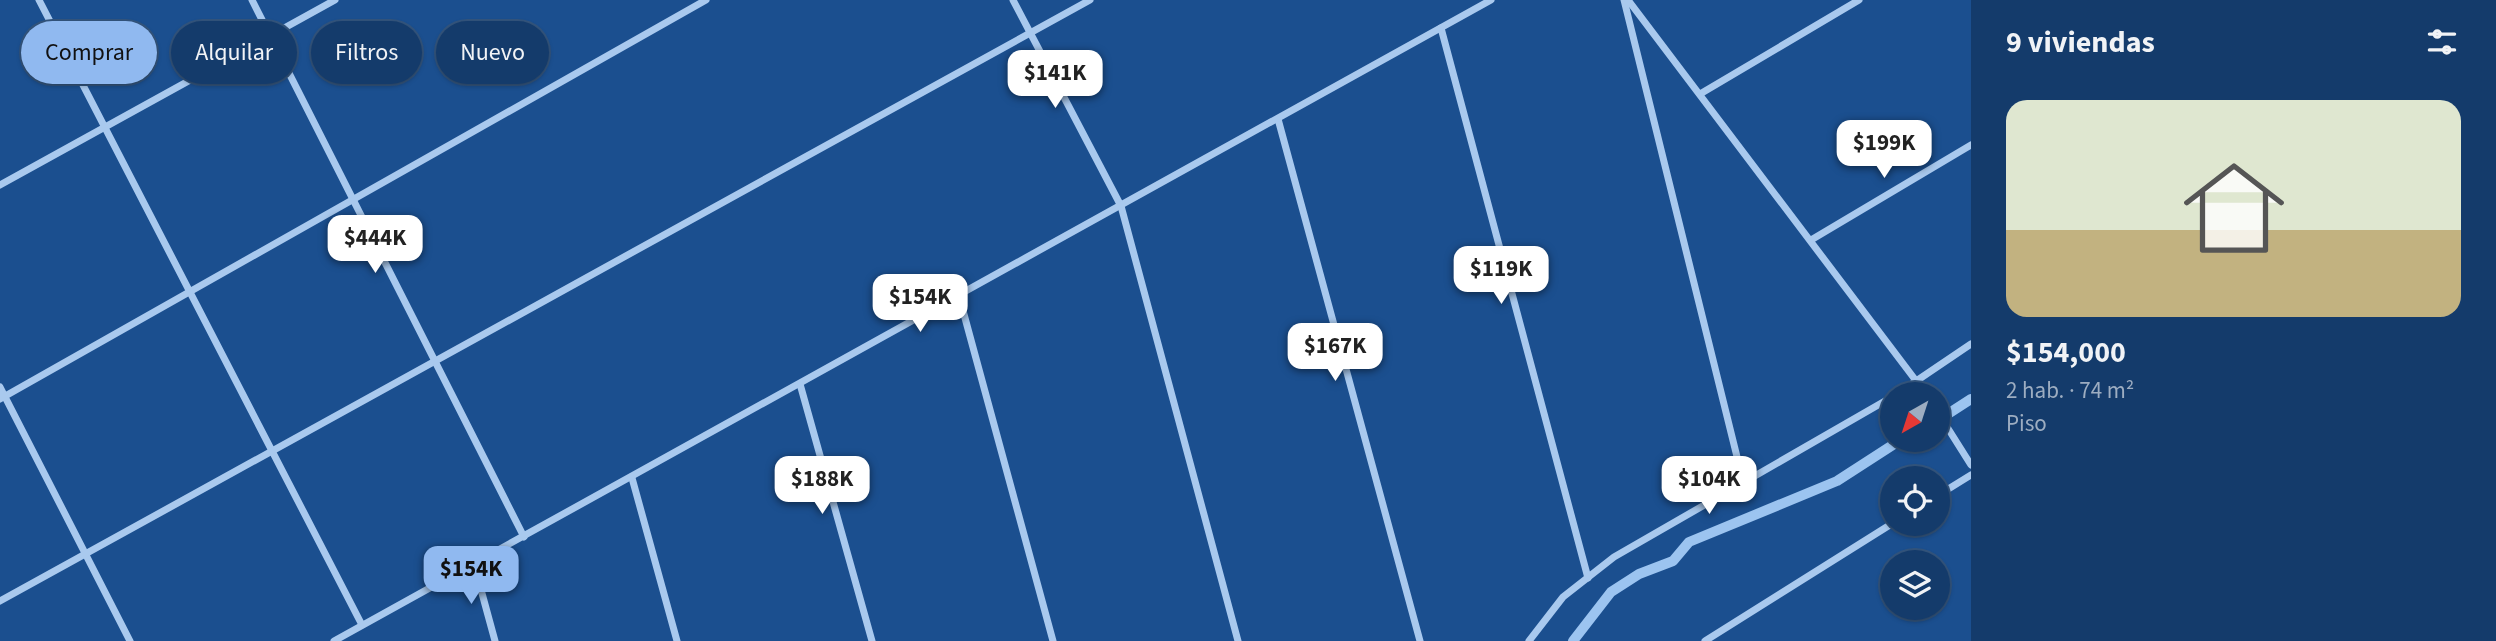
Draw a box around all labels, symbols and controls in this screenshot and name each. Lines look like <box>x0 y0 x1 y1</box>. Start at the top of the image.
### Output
chip: Comprar <box>21 21 157 84</box>
chip: Alquilar <box>171 21 297 84</box>
chip: Filtros <box>311 21 422 84</box>
chip: Nuevo <box>436 21 549 84</box>
text: 9 viviendas <box>2006 21 2155 64</box>
icon: filters <box>2423 23 2461 61</box>
pin: $141K <box>1006 50 1104 110</box>
text: $141K <box>1024 56 1086 89</box>
pin: $199K <box>1835 120 1933 180</box>
text: $199K <box>1853 126 1915 159</box>
icon: home <box>2171 145 2297 271</box>
pin: $444K <box>326 216 424 275</box>
text: $444K <box>344 221 406 254</box>
pin: $119K <box>1452 246 1550 306</box>
text: $119K <box>1470 252 1532 285</box>
pin: $154K <box>871 274 969 334</box>
text: $154K <box>889 280 951 313</box>
pin: $167K <box>1286 324 1384 383</box>
text: $167K <box>1304 329 1366 362</box>
text: $154,000 <box>2006 331 2126 374</box>
text: 2 hab. · 74 m² <box>2006 374 2134 407</box>
north arrow <box>1880 382 1950 452</box>
map controls <box>1880 382 1950 620</box>
text: Piso <box>2006 407 2047 440</box>
pin: $188K <box>773 456 871 516</box>
pin: $104K <box>1660 456 1758 516</box>
text: $188K <box>791 462 853 495</box>
text: $104K <box>1678 462 1740 495</box>
button: locate <box>1880 466 1950 536</box>
pin: $154K <box>422 546 520 606</box>
button: layers <box>1880 550 1950 620</box>
text: $154K <box>440 552 502 585</box>

